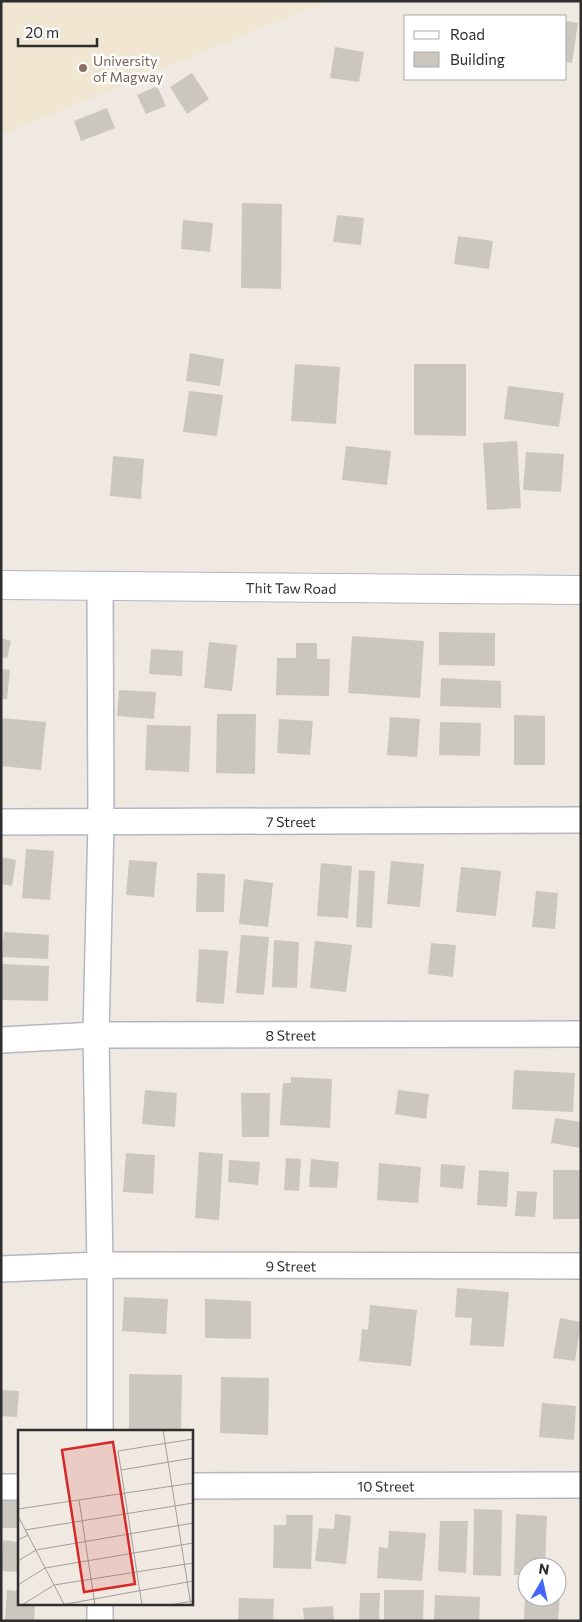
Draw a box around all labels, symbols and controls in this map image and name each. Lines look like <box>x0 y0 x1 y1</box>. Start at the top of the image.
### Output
scale bar <box>18 15 96 47</box>
legend <box>404 15 567 80</box>
text: 20 m <box>25 23 59 41</box>
text: Road <box>450 25 485 43</box>
text: Building <box>450 50 505 68</box>
place label: University of Magway <box>93 52 163 85</box>
marker: University of Magway <box>77 62 89 74</box>
street label: Thit Taw Road <box>246 579 336 596</box>
street label: 7 Street <box>266 812 316 830</box>
street label: 8 Street <box>265 1026 317 1043</box>
street label: 9 Street <box>265 1257 317 1274</box>
inset map <box>18 1430 192 1604</box>
street label: 10 Street <box>357 1477 415 1494</box>
north arrow <box>517 1557 567 1607</box>
text: N <box>538 1559 551 1578</box>

